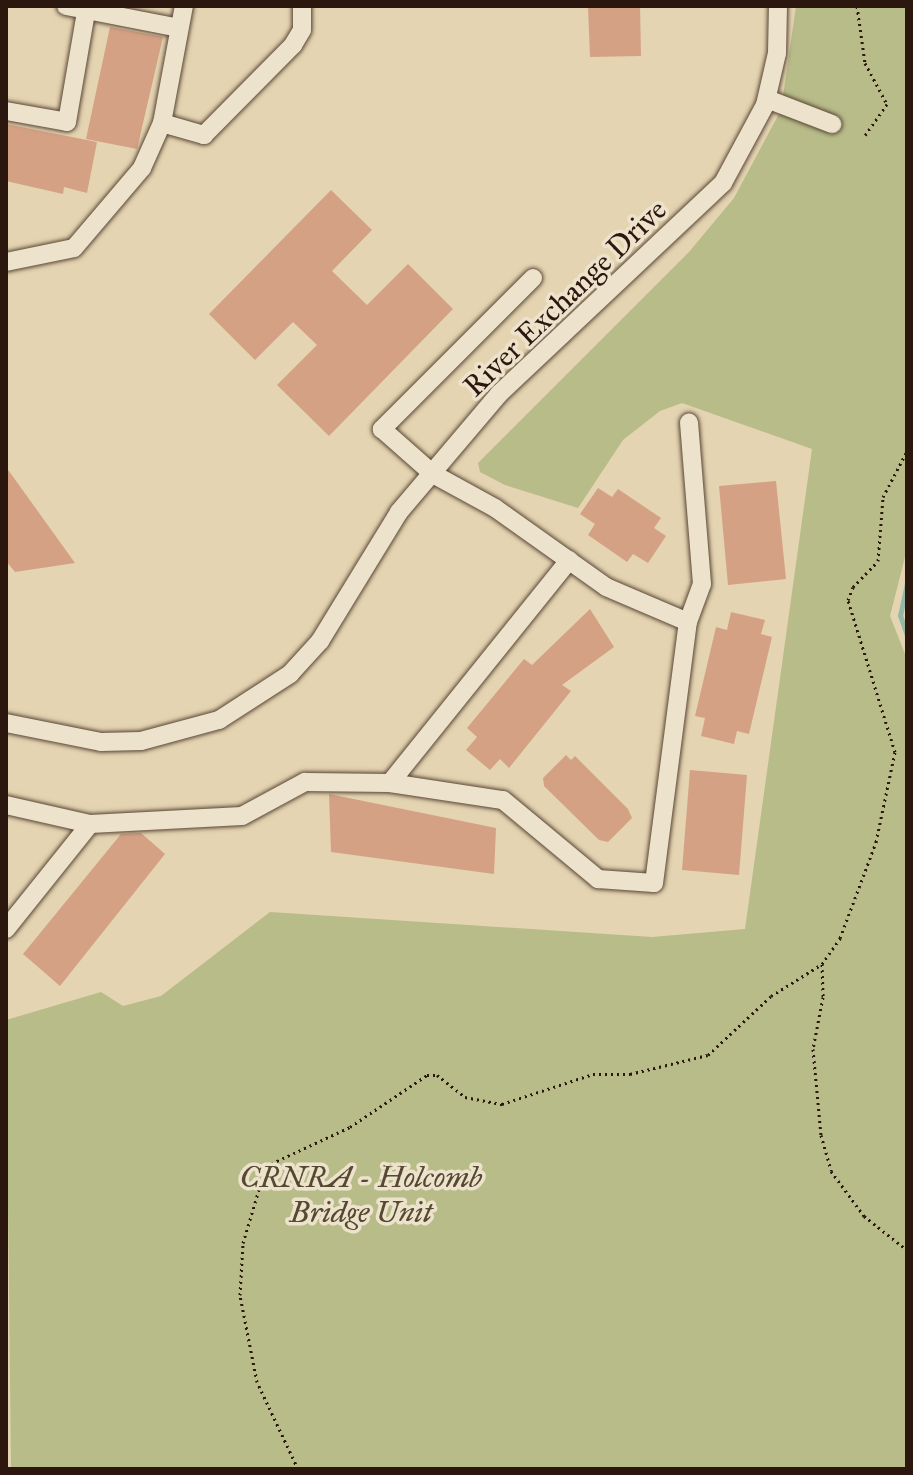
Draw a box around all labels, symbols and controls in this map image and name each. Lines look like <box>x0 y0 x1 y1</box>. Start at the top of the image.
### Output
street label: River Exchange Drive <box>456 192 674 404</box>
park label: CRNRA - Holcomb Bridge Unit <box>240 1159 482 1230</box>

